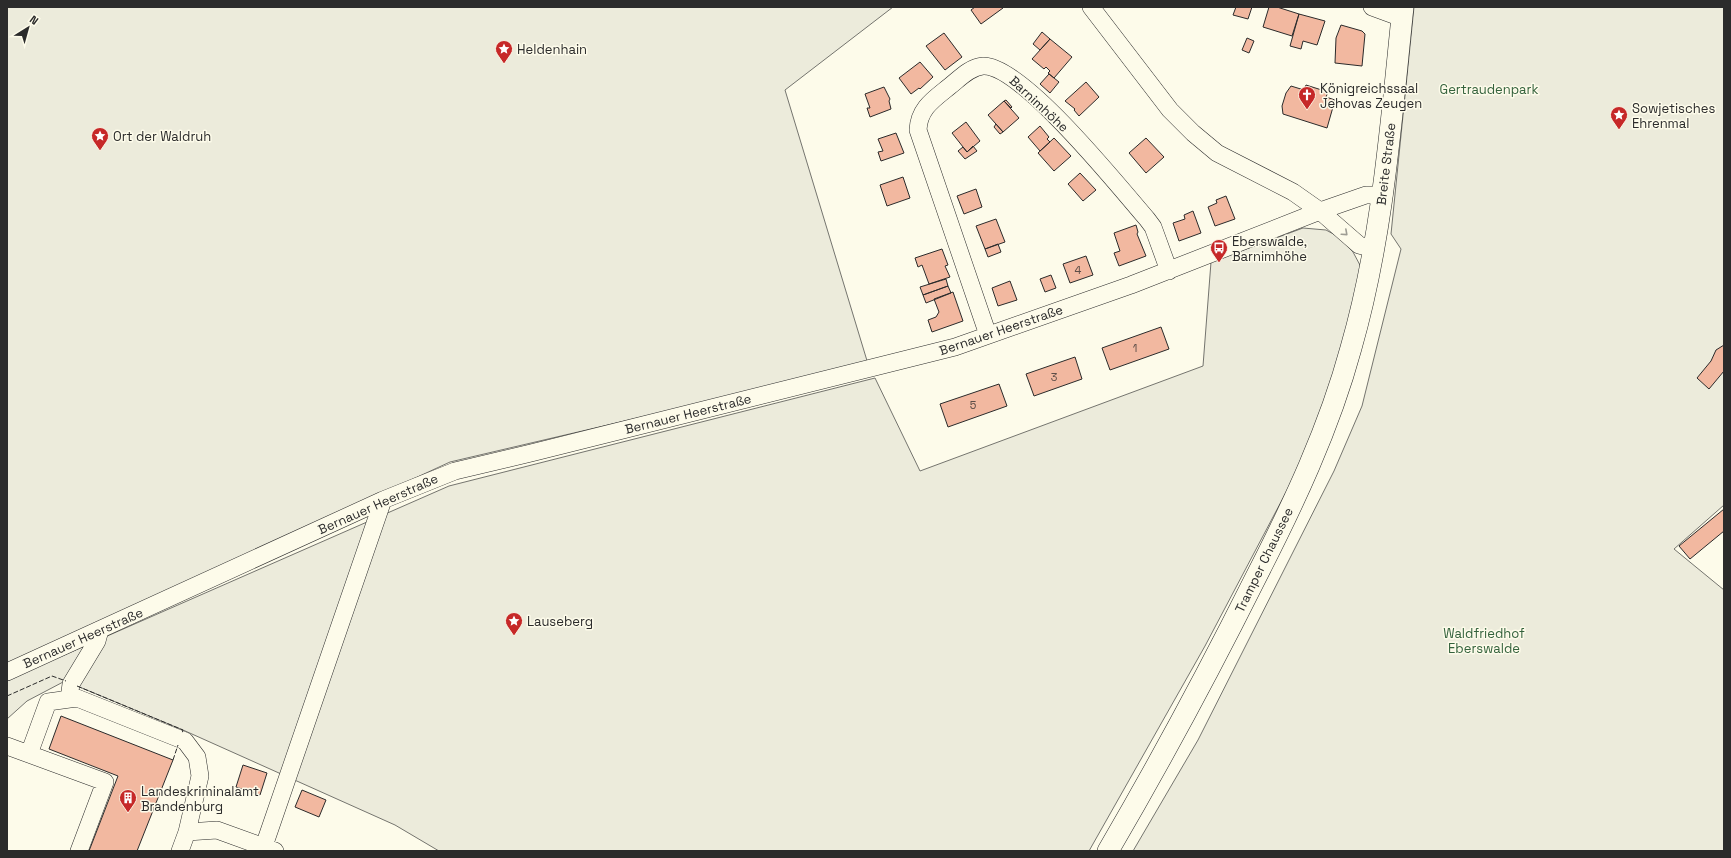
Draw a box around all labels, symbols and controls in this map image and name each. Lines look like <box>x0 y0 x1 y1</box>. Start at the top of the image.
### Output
north arrow <box>8 8 48 48</box>
text: N <box>27 12 41 28</box>
place icon: Heldenhain <box>494 39 514 64</box>
place label: Heldenhain <box>517 41 587 58</box>
street label: Barnimhöhe <box>1006 72 1072 136</box>
place label: Königreichssaal Jehovas Zeugen <box>1320 80 1422 112</box>
park label: Gertraudenpark <box>1440 81 1538 98</box>
church icon: Königreichssaal Jehovas Zeugen <box>1297 85 1317 110</box>
place label: Sowjetisches Ehrenmal <box>1632 100 1715 132</box>
place icon: Sowjetisches Ehrenmal <box>1609 105 1629 130</box>
street label: Breite Straße <box>1373 122 1399 206</box>
place icon: Ort der Waldruh <box>90 126 110 151</box>
place label: Ort der Waldruh <box>113 128 211 145</box>
one-way arrow <box>1341 228 1348 235</box>
place label: Eberswalde, Barnimhöhe <box>1232 233 1307 265</box>
bus stop icon: Eberswalde, Barnimhöhe <box>1209 238 1229 263</box>
house number: 4 <box>1075 263 1082 277</box>
street label: Bernauer Heerstraße <box>937 301 1065 359</box>
house number: 1 <box>1133 341 1137 355</box>
house number: 3 <box>1051 370 1058 384</box>
street label: Bernauer Heerstraße <box>623 390 753 438</box>
house number: 5 <box>970 398 977 412</box>
street label: Bernauer Heerstraße <box>315 470 441 538</box>
street label: Tramper Chaussee <box>1231 505 1297 615</box>
street label: Bernauer Heerstraße <box>20 604 146 672</box>
place icon: Lauseberg <box>504 611 524 636</box>
place label: Lauseberg <box>527 613 593 630</box>
park label: Waldfriedhof Eberswalde <box>1443 625 1525 657</box>
place label: Landeskriminalamt Brandenburg <box>141 783 259 815</box>
building icon: Landeskriminalamt Brandenburg <box>118 788 138 813</box>

